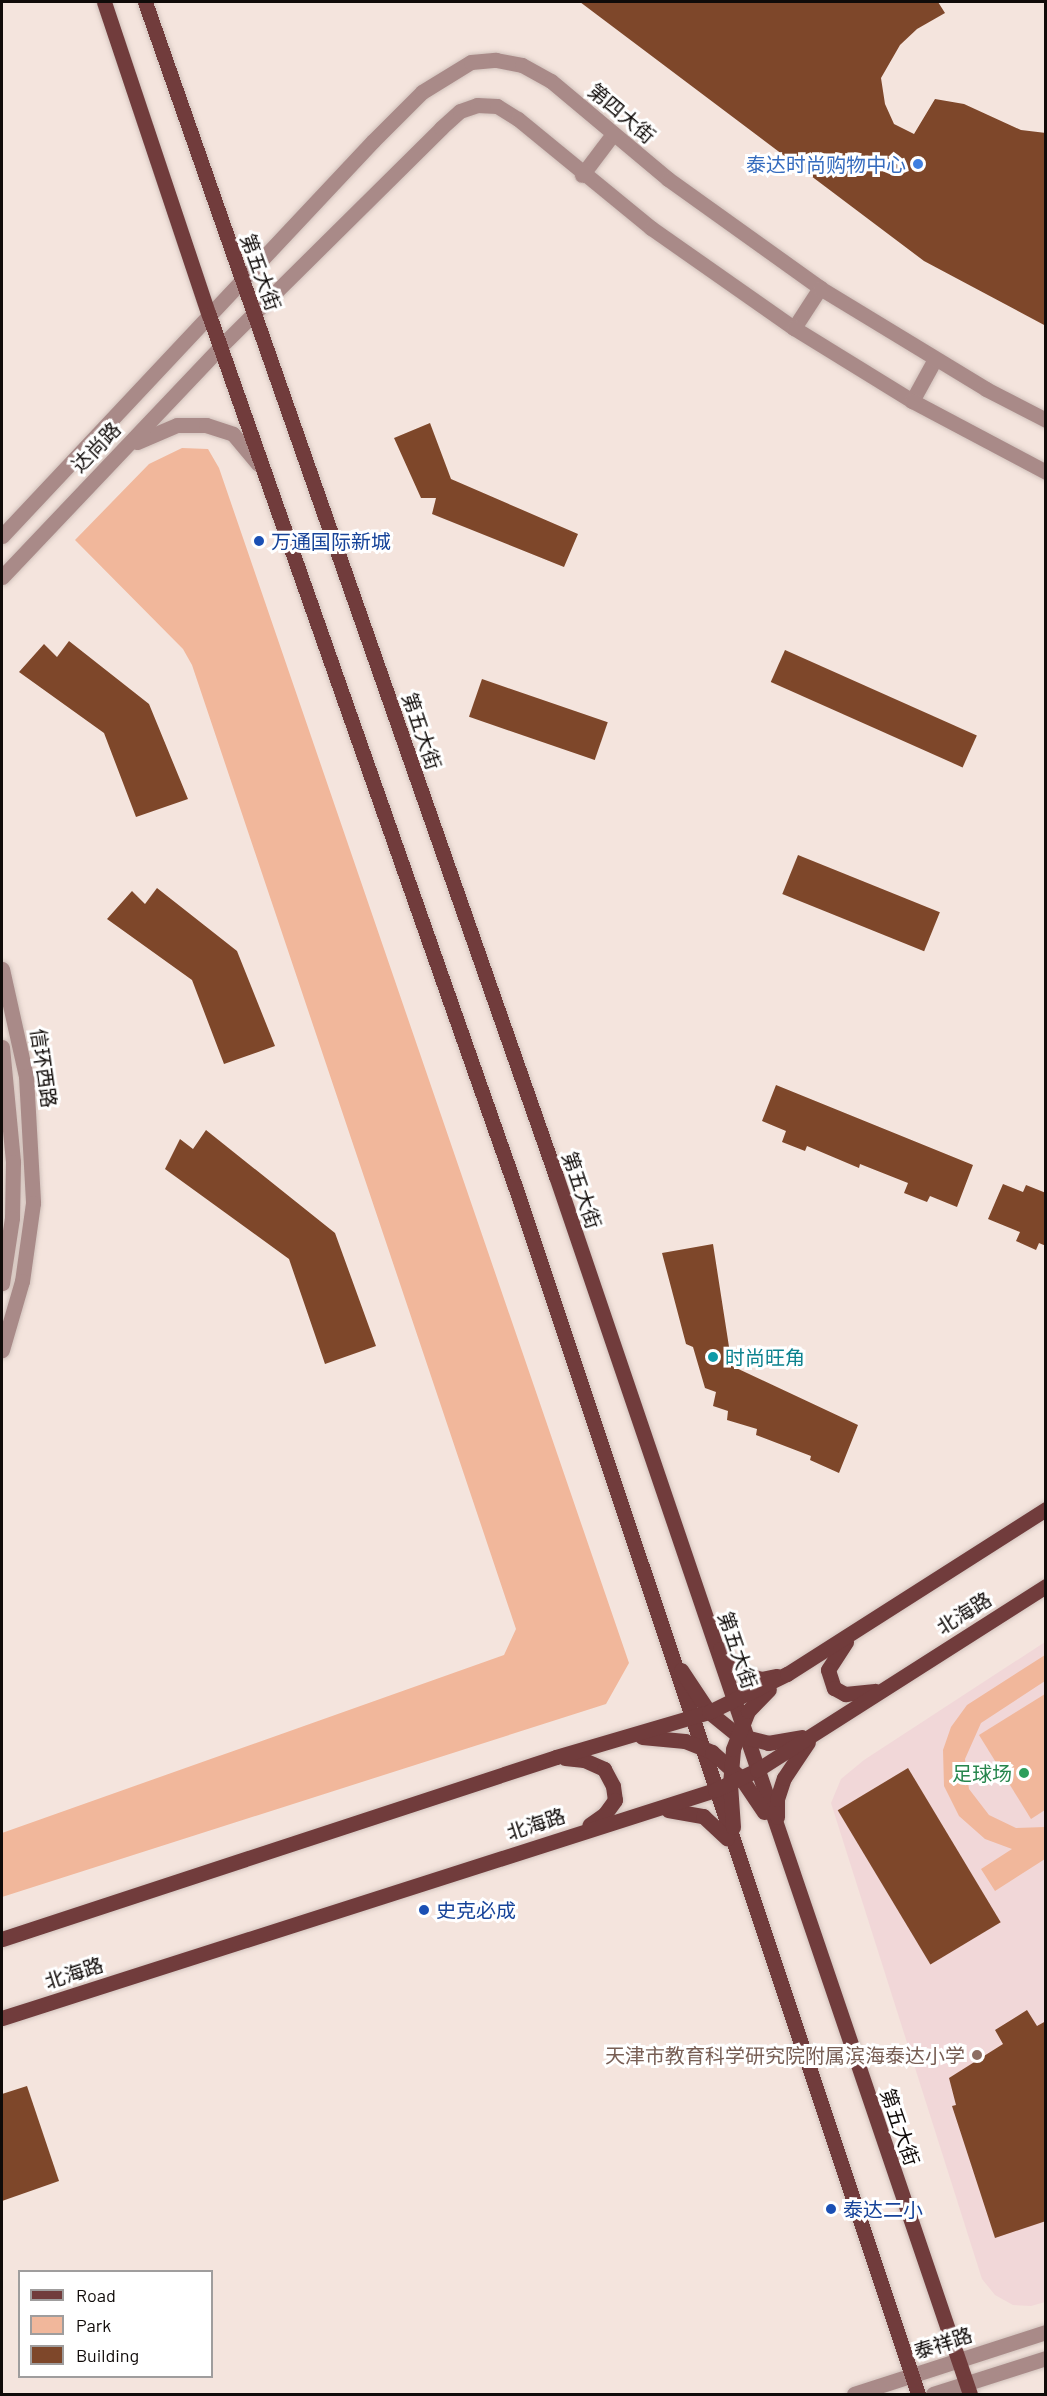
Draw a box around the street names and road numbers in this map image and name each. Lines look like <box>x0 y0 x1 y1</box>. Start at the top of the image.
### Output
street label: 第四大街 <box>584 78 660 148</box>
street label: 第五大街 <box>236 230 286 314</box>
street label: 达尚路 <box>67 417 125 477</box>
street label: 第五大街 <box>398 689 446 773</box>
street label: 信环西路 <box>27 1027 61 1109</box>
street label: 第五大街 <box>558 1148 606 1232</box>
street label: 北海路 <box>932 1587 996 1639</box>
street label: 第五大街 <box>714 1608 762 1692</box>
street label: 北海路 <box>504 1803 568 1845</box>
street label: 北海路 <box>42 1952 106 1994</box>
street label: 第五大街 <box>876 2085 924 2169</box>
street label: 泰祥路 <box>911 2322 975 2364</box>

